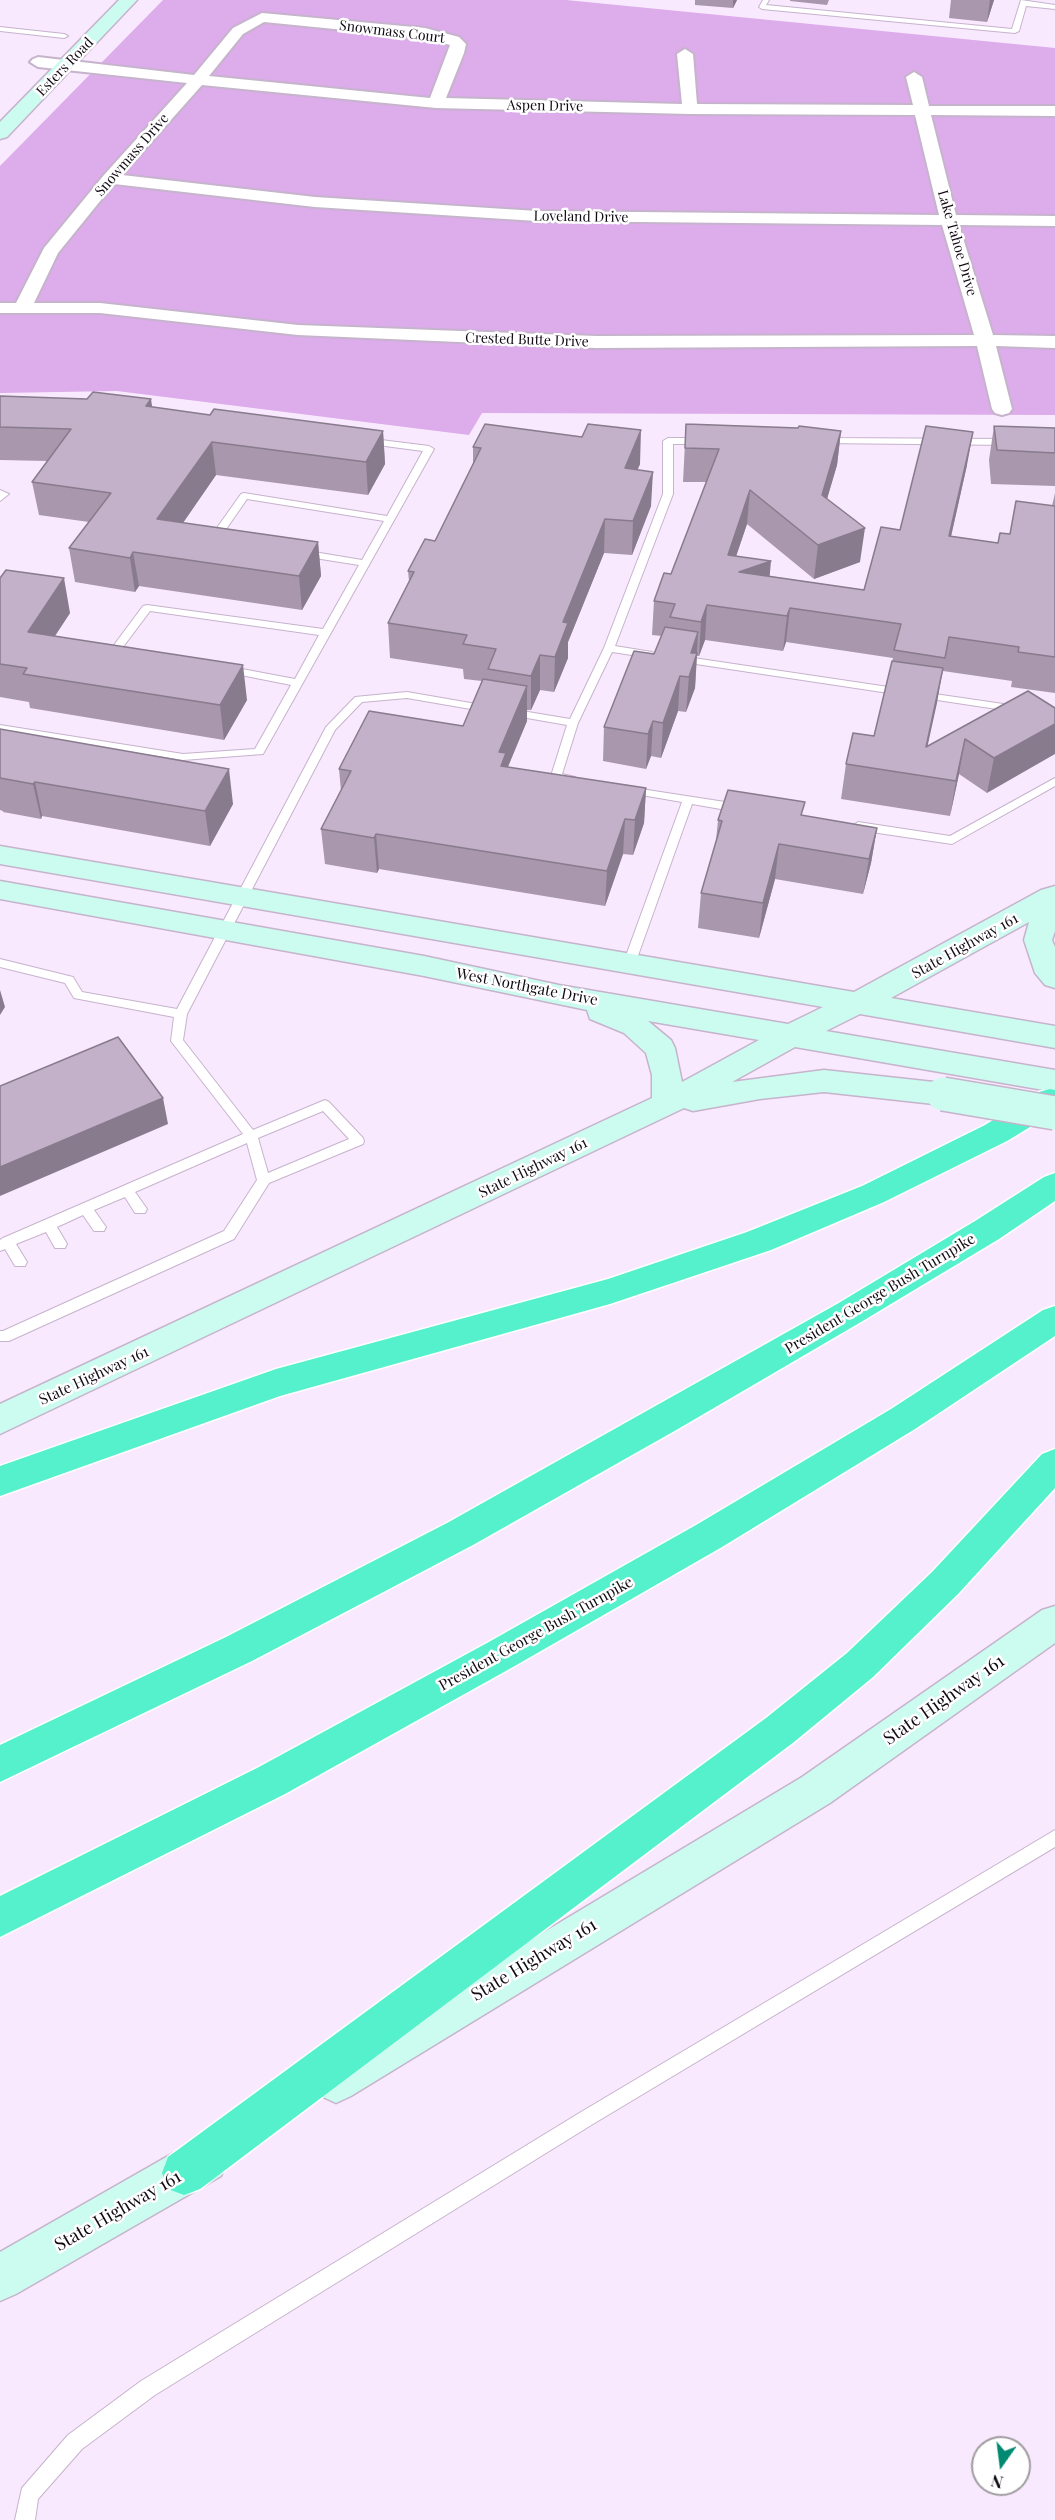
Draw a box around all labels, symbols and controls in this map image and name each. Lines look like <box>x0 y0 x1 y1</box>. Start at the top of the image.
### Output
street label: Snowmass Court <box>338 17 446 47</box>
street label: Esters Road <box>33 34 97 100</box>
street label: Aspen Drive <box>507 97 583 115</box>
street label: Snowmass Drive <box>92 110 172 200</box>
street label: Lake Tahoe Drive <box>934 188 980 298</box>
street label: Loveland Drive <box>533 208 629 226</box>
street label: Crested Butte Drive <box>465 329 589 351</box>
street label: State Highway 161 <box>909 909 1021 983</box>
street label: West Northgate Drive <box>455 964 599 1010</box>
street label: State Highway 161 <box>476 1134 590 1202</box>
street label: President George Bush Turnpike <box>782 1230 978 1358</box>
street label: State Highway 161 <box>36 1343 152 1409</box>
street label: President George Bush Turnpike <box>436 1573 636 1695</box>
street label: State Highway 161 <box>879 1650 1009 1750</box>
street label: State Highway 161 <box>467 1914 601 2006</box>
street label: State Highway 161 <box>51 2166 185 2256</box>
north arrow <box>971 2436 1031 2496</box>
text: N <box>989 2470 1005 2494</box>

